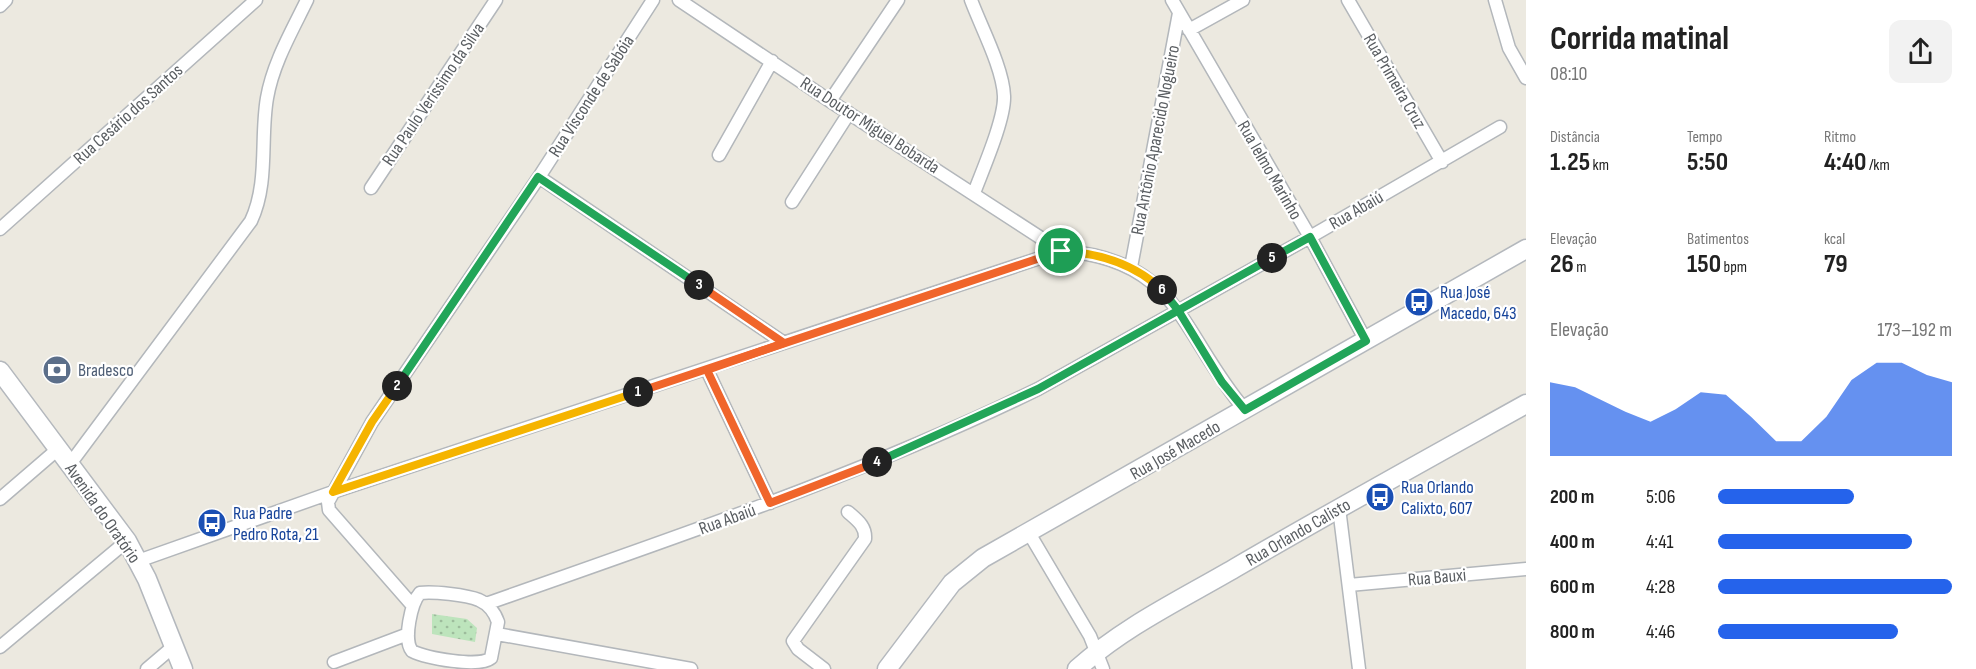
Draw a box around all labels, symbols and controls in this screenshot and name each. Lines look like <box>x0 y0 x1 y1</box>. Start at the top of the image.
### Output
street label: Rua Paulo Verissimo da Silva <box>378 19 489 170</box>
text: Corrida matinal <box>1550 19 1729 59</box>
button: share <box>1889 20 1952 83</box>
street label: Rua Primeira Cruz <box>1359 30 1431 133</box>
street label: Rua Visconde de Sabóia <box>544 31 639 161</box>
street label: Rua Antônio Aparecido Nogueiro <box>1127 43 1184 237</box>
street label: Rua Cesário dos Santos <box>69 60 187 169</box>
text: 08:10 <box>1550 62 1587 86</box>
street label: Rua Doutor Miguel Bobarda <box>796 73 943 178</box>
street label: Rua Ielmo Marinho <box>1233 117 1306 223</box>
text: Distância <box>1550 128 1600 147</box>
text: Tempo <box>1687 128 1722 147</box>
text: Ritmo <box>1824 128 1856 147</box>
text: 1.25 <box>1550 147 1590 178</box>
text: 5:50 <box>1687 147 1728 178</box>
text: 4:40 <box>1824 147 1866 178</box>
text: km <box>1590 156 1609 175</box>
text: /km <box>1866 156 1890 175</box>
street label: Rua Abaiú <box>1326 187 1387 234</box>
pin <box>1035 225 1086 276</box>
text: Elevação <box>1550 230 1597 249</box>
text: Batimentos <box>1687 230 1749 249</box>
text: kcal <box>1824 230 1845 249</box>
icon: arrive <box>1044 234 1077 267</box>
pin: 5 <box>1257 243 1287 273</box>
text: 5 <box>1268 248 1276 267</box>
text: 26 <box>1550 249 1574 280</box>
text: 150 <box>1687 249 1721 280</box>
text: 79 <box>1824 249 1848 280</box>
text: m <box>1574 258 1586 277</box>
text: bpm <box>1721 258 1747 277</box>
pin: 3 <box>684 270 714 300</box>
text: 3 <box>695 275 703 294</box>
pin: 6 <box>1147 275 1177 305</box>
text: 6 <box>1158 280 1166 299</box>
place label: Rua José Macedo, 643 <box>1440 282 1517 324</box>
bus stop icon: Rua José Macedo, 643 <box>1403 286 1435 318</box>
text: Elevação <box>1550 318 1609 342</box>
text: 173–192 m <box>1877 318 1952 342</box>
bank icon: Bradesco <box>41 354 73 386</box>
place label: Bradesco <box>78 360 134 381</box>
pin: 2 <box>382 371 412 401</box>
text: 2 <box>393 376 401 395</box>
pin: 1 <box>623 377 653 407</box>
text: 1 <box>635 382 641 401</box>
street label: Rua José Macedo <box>1127 416 1224 485</box>
pin: 4 <box>862 447 892 477</box>
text: 4 <box>873 452 881 471</box>
street label: Avenida do Oratório <box>60 458 145 567</box>
place label: Rua Orlando Calixto, 607 <box>1401 477 1474 519</box>
bus stop icon: Rua Orlando Calixto, 607 <box>1364 481 1396 513</box>
text: 200 m <box>1550 485 1594 509</box>
text: 5:06 <box>1646 485 1675 509</box>
street label: Rua Orlando Calisto <box>1242 494 1354 571</box>
street label: Rua Abaiú <box>696 500 758 539</box>
place label: Rua Padre Pedro Rota, 21 <box>233 503 319 545</box>
bus stop icon: Rua Padre Pedro Rota, 21 <box>196 507 228 539</box>
text: 400 m <box>1550 530 1595 554</box>
text: 4:41 <box>1646 530 1674 554</box>
street label: Rua Bauxi <box>1407 564 1467 590</box>
text: 600 m <box>1550 575 1595 599</box>
text: 4:28 <box>1646 575 1675 599</box>
text: 800 m <box>1550 620 1595 644</box>
text: 4:46 <box>1646 620 1675 644</box>

